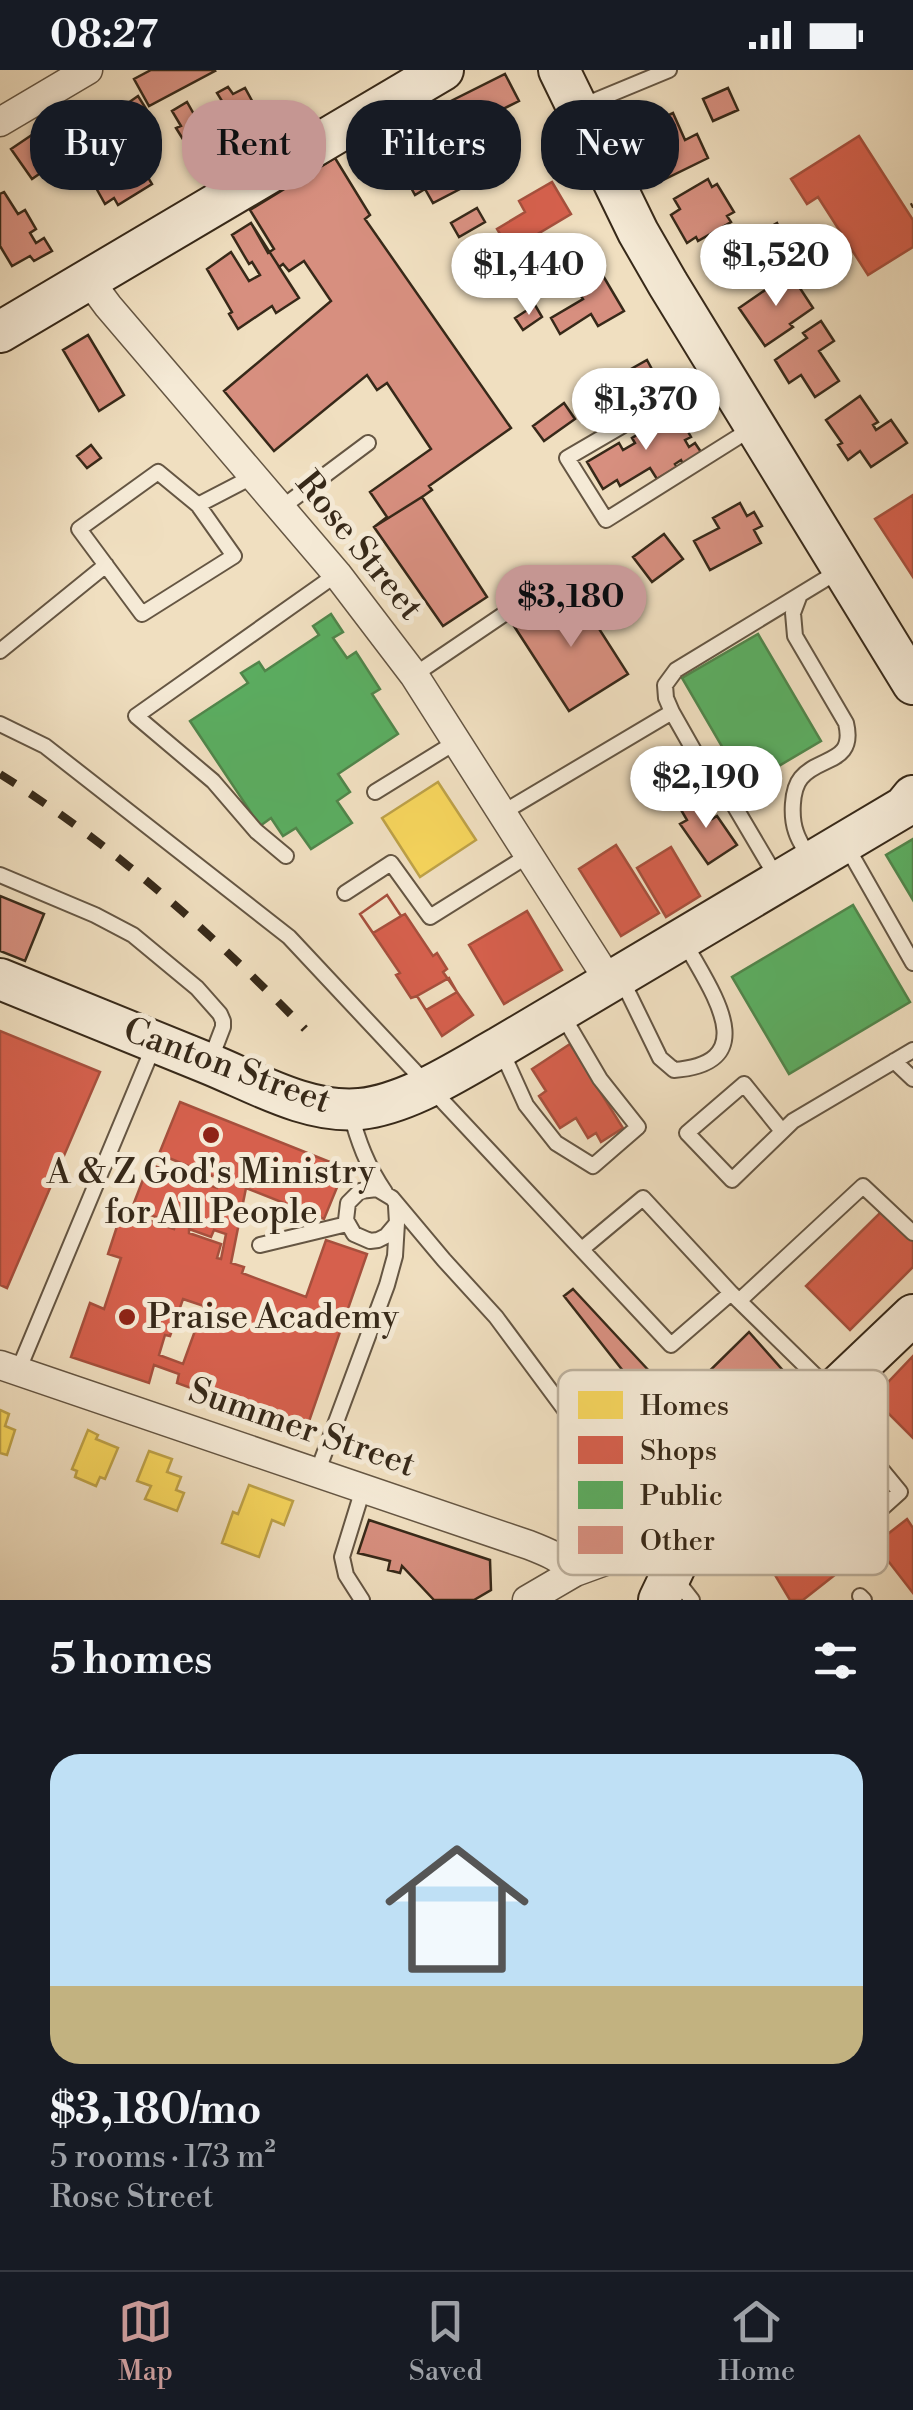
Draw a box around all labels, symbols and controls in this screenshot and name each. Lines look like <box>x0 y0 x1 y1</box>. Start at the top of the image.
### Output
text: 08:27 <box>50 12 158 59</box>
chip: Buy <box>30 100 162 190</box>
chip: Rent <box>182 100 326 190</box>
chip: Filters <box>346 100 521 190</box>
chip: New <box>541 100 679 190</box>
pin: $1,520 <box>695 224 857 309</box>
pin: $1,440 <box>448 233 610 318</box>
text: $1,520 <box>722 236 830 276</box>
text: $1,440 <box>473 245 585 285</box>
pin: $1,370 <box>565 368 727 453</box>
text: $1,370 <box>594 380 698 420</box>
street label: Rose Street <box>286 463 432 629</box>
pin: $3,180 <box>490 565 652 650</box>
text: $3,180 <box>517 577 625 617</box>
pin: $2,190 <box>625 746 787 831</box>
text: $2,190 <box>652 758 760 798</box>
street label: Canton Street <box>118 1009 336 1123</box>
marker: A & Z God's Ministry for All People <box>200 1124 222 1146</box>
place label: A & Z God's Ministry for All People <box>46 1151 376 1234</box>
place label: Praise Academy <box>147 1296 400 1339</box>
marker: Praise Academy <box>116 1306 138 1328</box>
street label: Summer Street <box>183 1369 421 1487</box>
legend <box>558 1370 888 1575</box>
text: Homes <box>640 1389 729 1424</box>
text: Shops <box>640 1434 717 1469</box>
text: Public <box>640 1479 723 1514</box>
text: Other <box>640 1524 715 1559</box>
icon: filters <box>808 1633 863 1688</box>
text: 5 homes <box>50 1634 212 1687</box>
icon: home <box>367 1819 547 1999</box>
text: $3,180/mo <box>50 2084 261 2137</box>
text: 5 rooms · 173 m² <box>50 2137 276 2177</box>
text: Rose Street <box>50 2177 214 2217</box>
tab: Map <box>118 2294 173 2389</box>
tab: Saved <box>409 2294 482 2389</box>
tab: Home <box>718 2294 795 2389</box>

